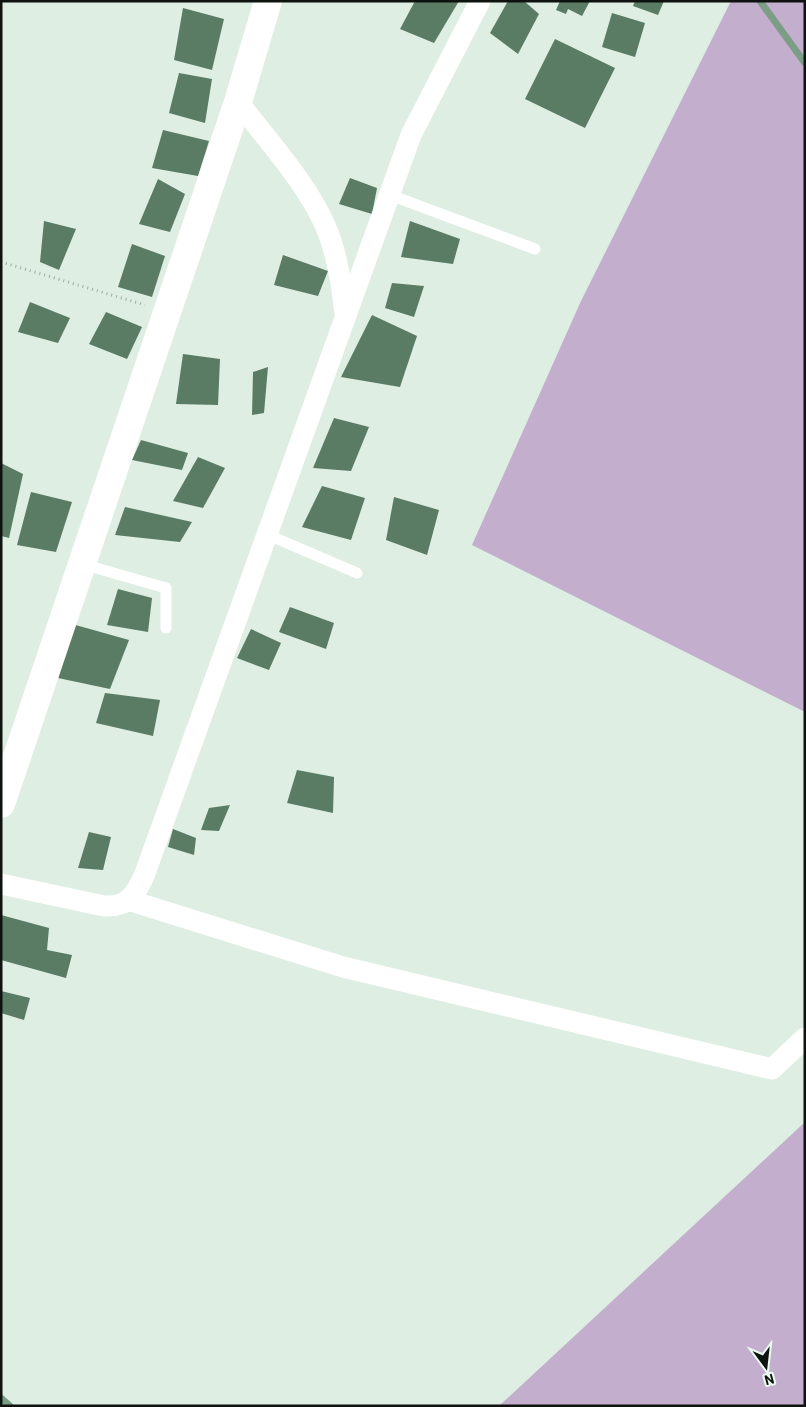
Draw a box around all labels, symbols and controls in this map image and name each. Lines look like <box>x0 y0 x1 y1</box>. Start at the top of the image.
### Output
north arrow <box>741 1342 791 1392</box>
text: N <box>763 1371 776 1389</box>

